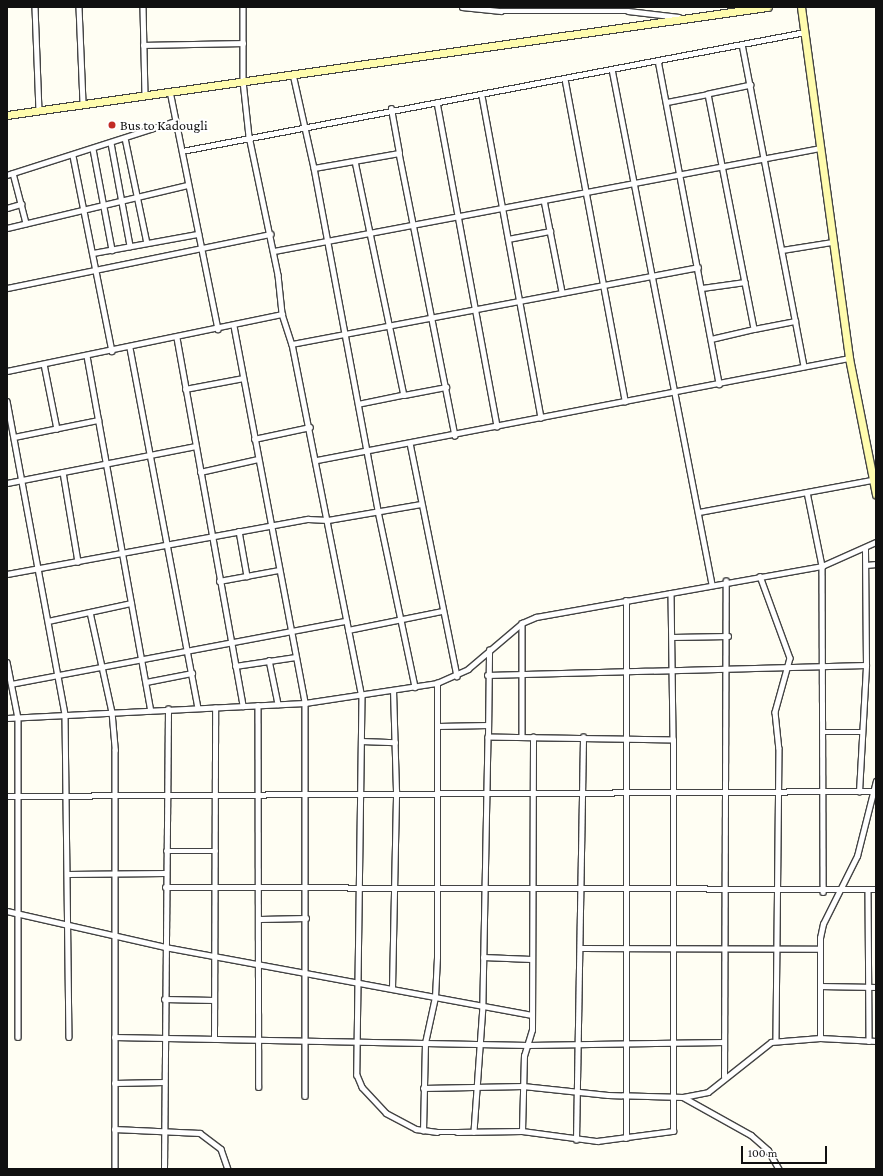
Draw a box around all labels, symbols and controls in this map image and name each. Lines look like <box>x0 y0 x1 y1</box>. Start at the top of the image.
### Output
place label: Bus to Kadougli <box>120 117 208 133</box>
marker: Bus to Kadougli <box>107 120 117 130</box>
scale bar <box>743 1138 829 1164</box>
text: 100 m <box>748 1146 777 1160</box>

